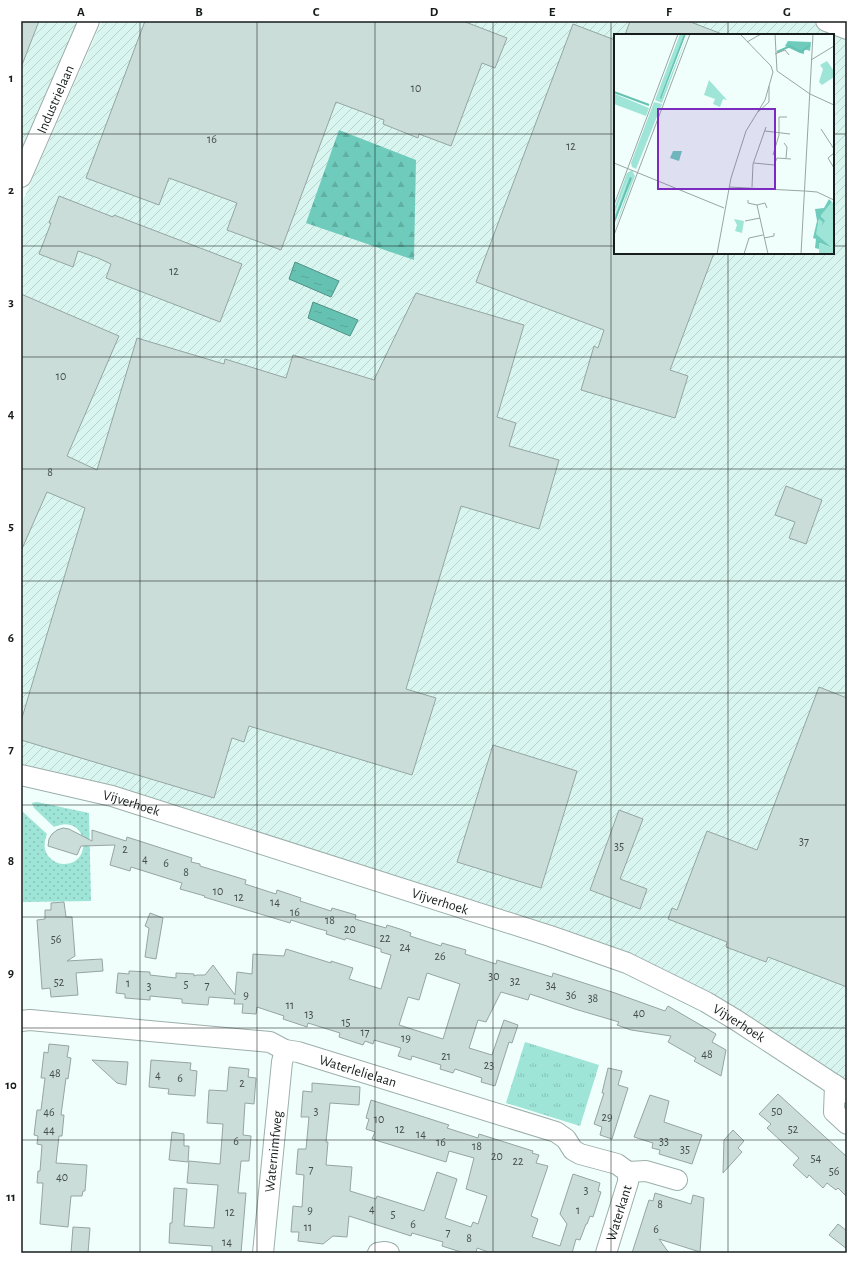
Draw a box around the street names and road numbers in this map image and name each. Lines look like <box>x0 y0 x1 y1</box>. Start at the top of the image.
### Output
street label: Industrielaan <box>35 63 77 136</box>
street label: Vijverhoek <box>102 788 162 819</box>
street label: Vijverhoek <box>410 886 471 918</box>
street label: Vijverhoek <box>710 1002 768 1045</box>
street label: Waterlelielaan <box>317 1053 398 1090</box>
street label: Waternimfweg <box>263 1110 285 1193</box>
street label: Waterkant <box>604 1183 635 1243</box>

